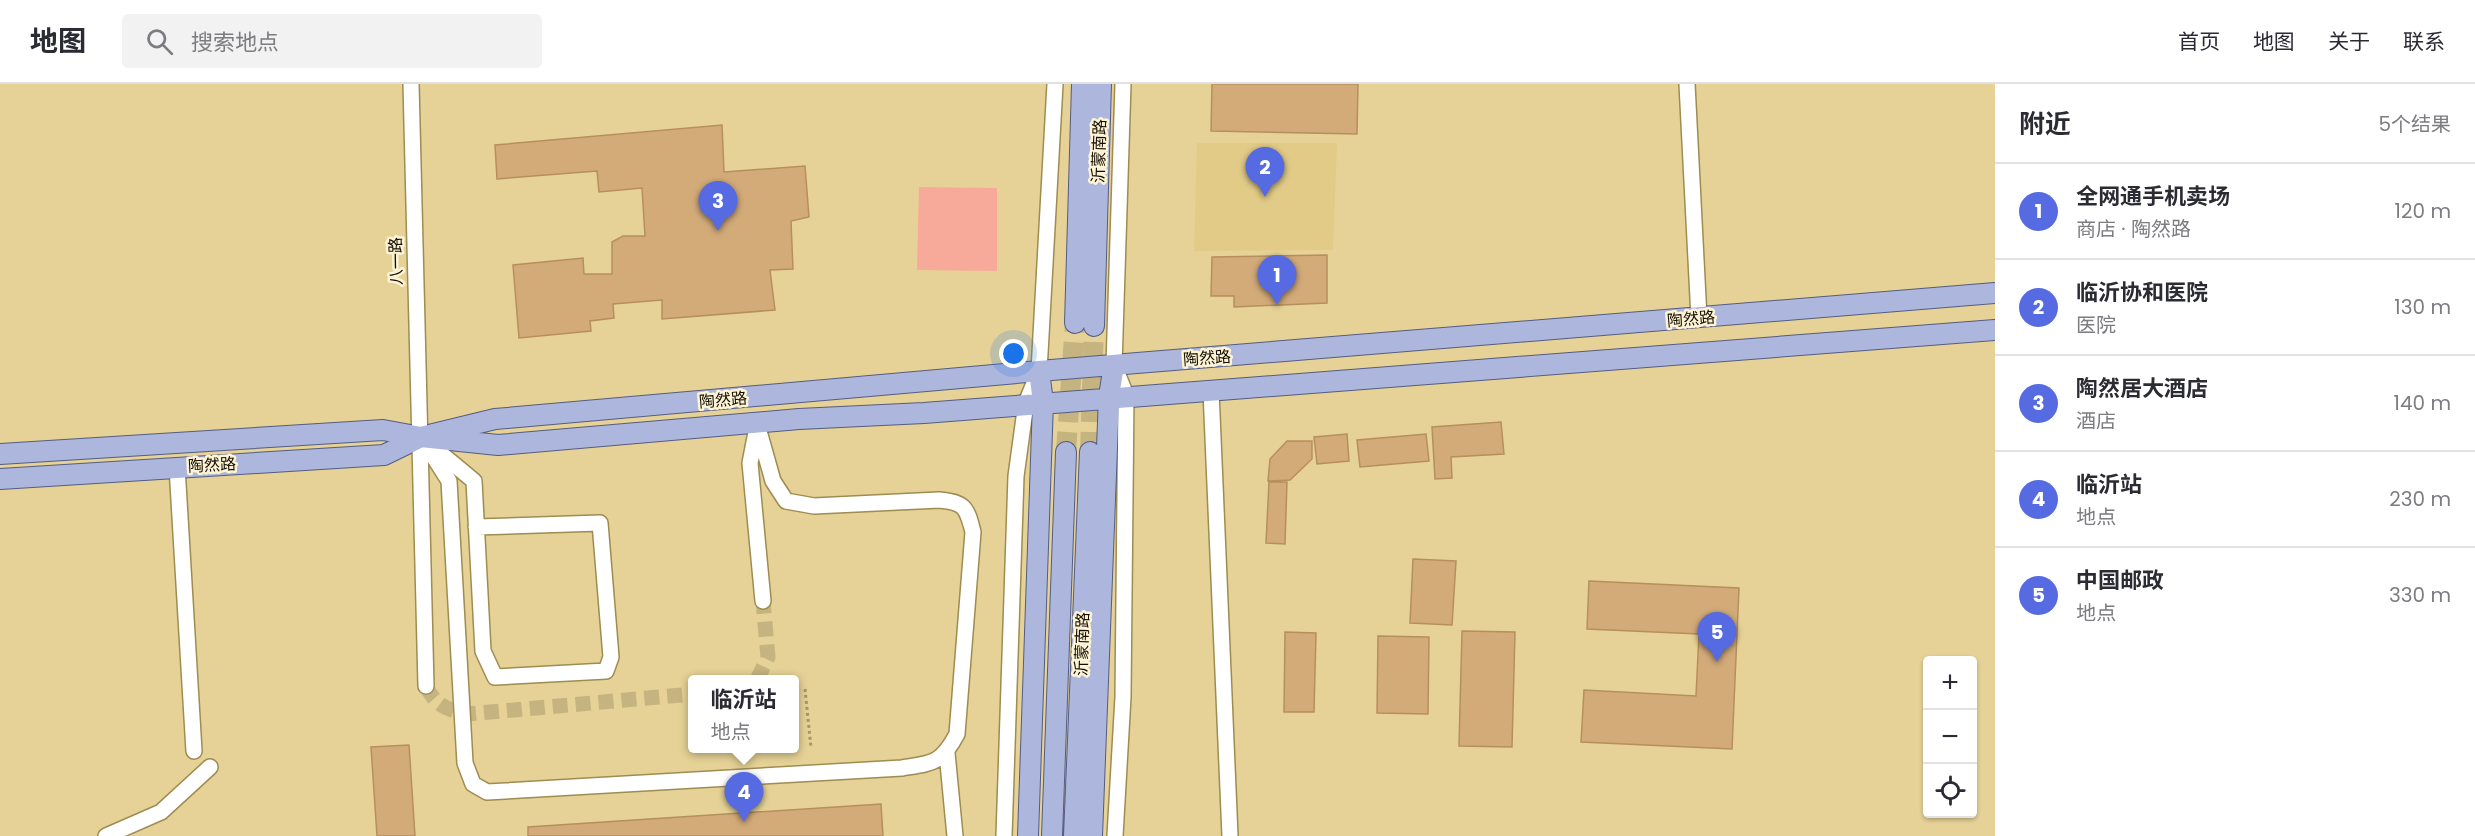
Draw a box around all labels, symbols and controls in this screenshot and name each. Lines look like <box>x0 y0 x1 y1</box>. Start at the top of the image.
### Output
search box <box>122 14 542 68</box>
text: 地图 <box>30 22 86 61</box>
icon: search <box>143 25 176 58</box>
text: 搜索地点 <box>191 27 279 58</box>
text: 首页 <box>2178 27 2220 56</box>
text: 地图 <box>2253 27 2295 56</box>
text: 关于 <box>2328 27 2370 56</box>
text: 联系 <box>2403 27 2445 56</box>
text: 附近 <box>2019 106 2071 142</box>
text: 5个结果 <box>2378 110 2451 138</box>
street label: 沂蒙南路 <box>1086 119 1112 183</box>
pin: 2 <box>1246 147 1284 197</box>
text: 全网通手机卖场 <box>2076 181 2230 212</box>
pin: 3 <box>698 182 738 231</box>
text: 1 <box>2035 197 2042 225</box>
text: 120 m <box>2395 197 2451 225</box>
text: 商店 · 陶然路 <box>2076 215 2191 243</box>
street label: 八一路 <box>384 237 408 285</box>
pin: 1 <box>1258 256 1296 305</box>
text: 临沂协和医院 <box>2076 277 2208 308</box>
text: 2 <box>2033 293 2044 321</box>
text: 130 m <box>2394 293 2451 321</box>
street label: 陶然路 <box>1666 305 1716 333</box>
text: 医院 <box>2076 311 2116 339</box>
your location <box>999 339 1028 368</box>
street label: 陶然路 <box>1182 345 1232 371</box>
text: 陶然居大酒店 <box>2076 373 2208 404</box>
street label: 陶然路 <box>698 386 748 414</box>
text: 3 <box>2032 389 2045 417</box>
text: 140 m <box>2394 389 2451 417</box>
text: 酒店 <box>2076 407 2116 435</box>
street label: 陶然路 <box>187 452 237 478</box>
text: 临沂站 <box>2076 469 2142 500</box>
text: 4 <box>2032 485 2045 513</box>
text: 230 m <box>2389 485 2451 513</box>
text: 地点 <box>2076 503 2116 531</box>
text: 中国邮政 <box>2076 565 2164 596</box>
text: 5 <box>2032 581 2045 609</box>
text: 330 m <box>2389 581 2451 609</box>
text: 地点 <box>2076 599 2116 627</box>
street label: 沂蒙南路 <box>1069 612 1095 676</box>
pin: 5 <box>1698 612 1736 662</box>
map controls <box>1923 656 1977 818</box>
button: + <box>1923 656 1977 710</box>
popup <box>688 675 799 753</box>
text: 临沂站 <box>710 684 777 715</box>
button: − <box>1923 710 1977 764</box>
text: 地点 <box>710 718 750 746</box>
button: locate <box>1923 764 1977 818</box>
pin: 4 <box>724 772 764 822</box>

